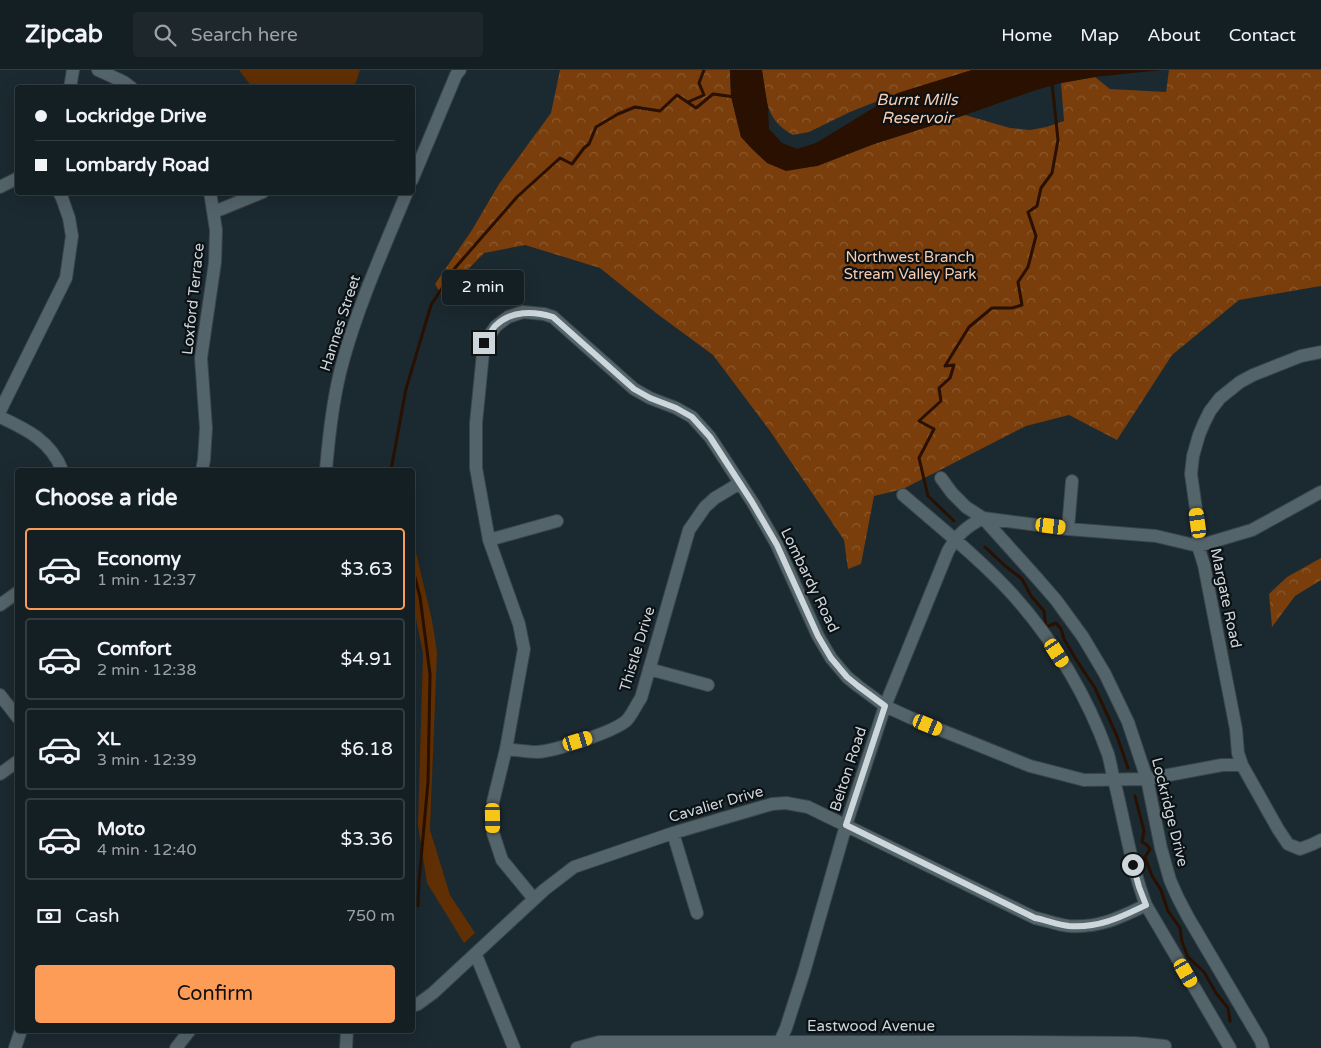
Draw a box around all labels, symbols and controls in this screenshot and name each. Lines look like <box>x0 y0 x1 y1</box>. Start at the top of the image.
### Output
search box <box>133 12 483 57</box>
text: Zipcab <box>25 20 103 49</box>
icon: search <box>151 21 179 49</box>
text: Search here <box>191 24 298 46</box>
text: Home <box>1001 24 1052 46</box>
text: Map <box>1080 24 1119 46</box>
text: About <box>1147 24 1201 46</box>
text: Contact <box>1229 24 1296 46</box>
water label: Burnt Mills Reservoir <box>876 90 959 128</box>
text: Lockridge Drive <box>65 105 206 127</box>
text: Lombardy Road <box>65 154 209 176</box>
street label: Loxford Terrace <box>178 242 208 356</box>
park label: Northwest Branch Stream Valley Park <box>844 248 976 283</box>
callout: 2 min <box>443 270 525 306</box>
street label: Hannes Street <box>316 272 364 374</box>
text: 2 min <box>462 277 504 297</box>
route end <box>473 332 495 354</box>
text: Choose a ride <box>35 485 178 511</box>
car <box>1188 507 1207 539</box>
car <box>1035 517 1066 535</box>
street label: Lombardy Road <box>777 525 843 635</box>
street label: Margate Road <box>1207 546 1245 650</box>
icon: car <box>37 547 82 592</box>
text: Economy <box>97 548 181 570</box>
text: $3.63 <box>341 558 393 580</box>
text: 1 min · 12:37 <box>97 570 196 590</box>
street label: Thistle Drive <box>616 604 658 694</box>
car <box>1042 636 1071 670</box>
icon: car <box>37 637 82 682</box>
text: Comfort <box>97 638 171 660</box>
text: $4.91 <box>341 648 393 670</box>
text: 2 min · 12:38 <box>97 660 196 680</box>
car <box>911 712 944 738</box>
street label: Belton Road <box>826 724 870 814</box>
icon: car <box>37 727 82 772</box>
text: XL <box>97 728 121 750</box>
car <box>561 729 594 753</box>
text: $6.18 <box>341 738 393 760</box>
text: 3 min · 12:39 <box>97 750 196 770</box>
street label: Lockridge Drive <box>1148 756 1192 868</box>
street label: Cavalier Drive <box>667 782 765 826</box>
car <box>485 803 500 833</box>
icon: car <box>37 817 82 862</box>
text: Moto <box>97 818 145 840</box>
text: $3.36 <box>341 828 393 850</box>
text: 4 min · 12:40 <box>97 840 196 860</box>
route start <box>1122 854 1144 876</box>
icon: cash <box>35 902 63 930</box>
text: Cash <box>75 905 120 927</box>
text: 750 m <box>346 906 395 926</box>
car <box>1172 956 1199 990</box>
button: Confirm <box>35 965 395 1023</box>
street label: Eastwood Avenue <box>807 1017 935 1035</box>

